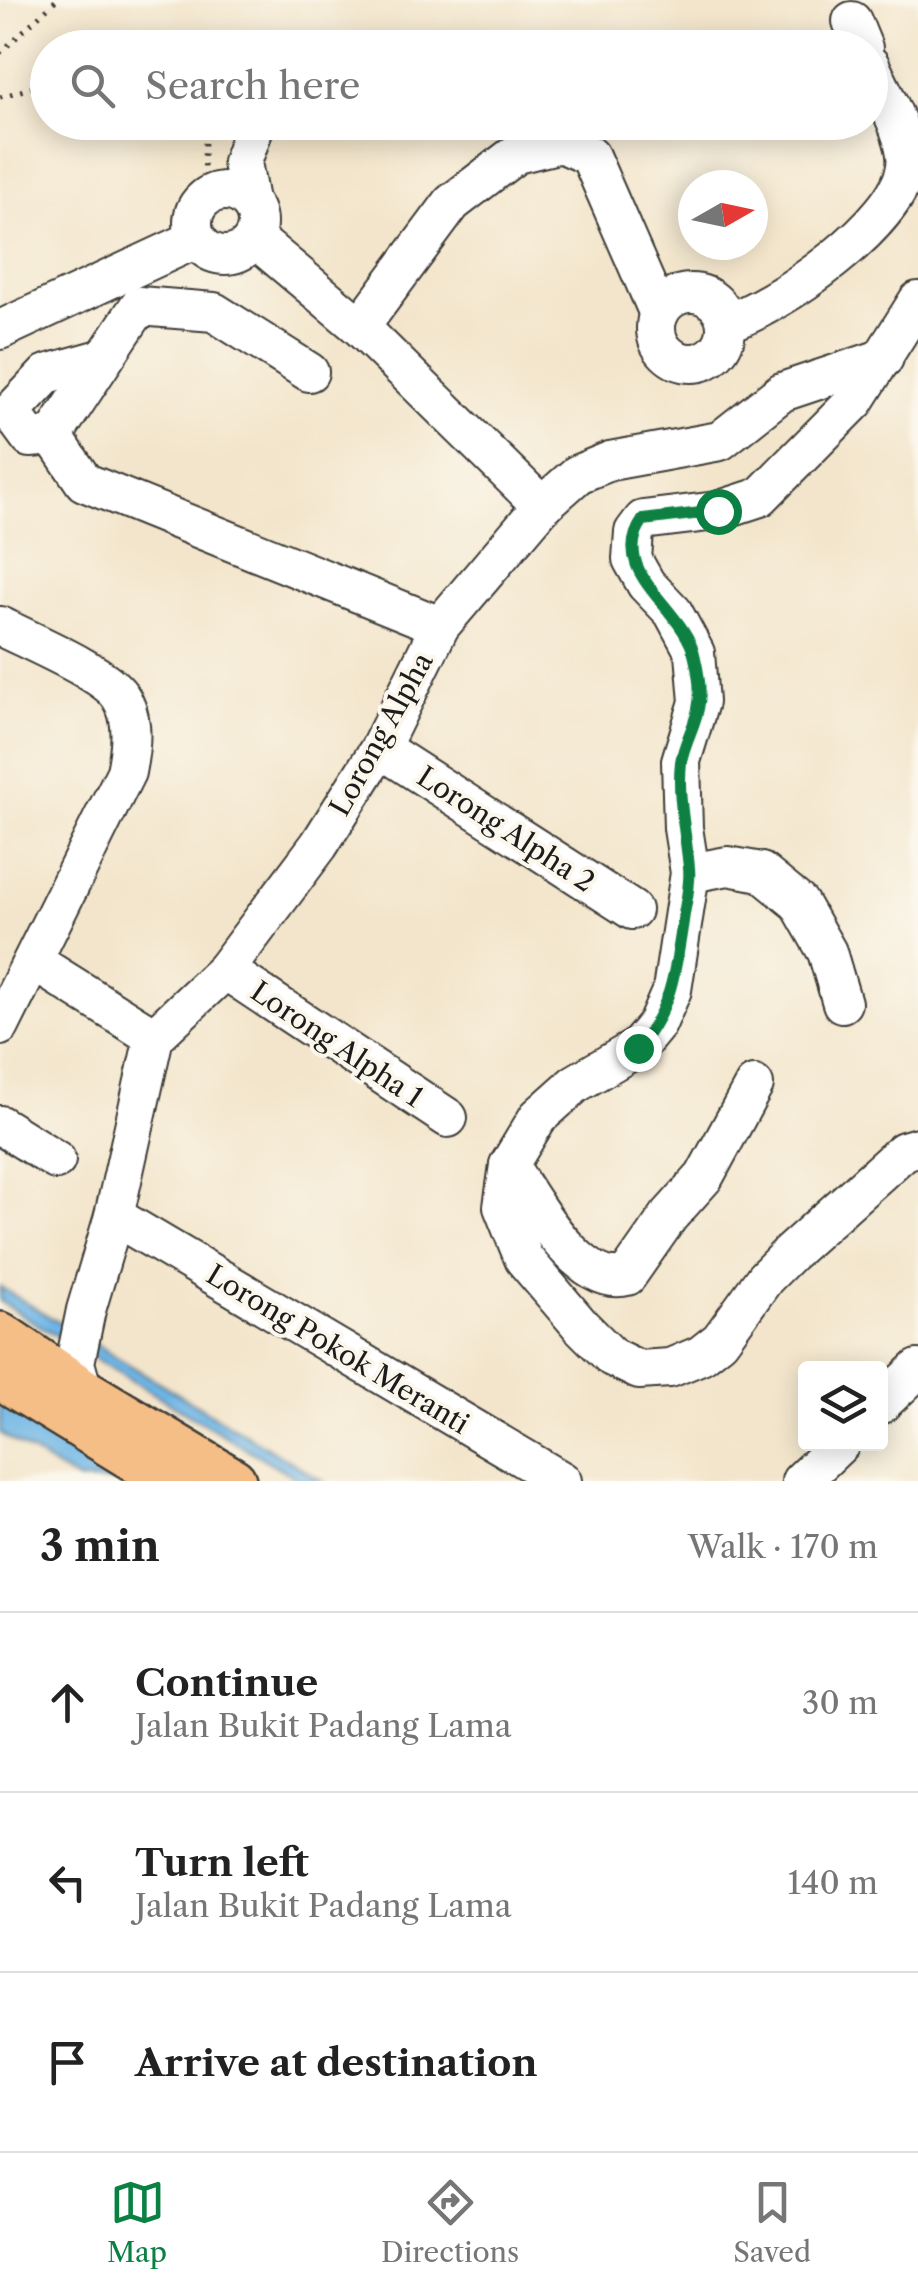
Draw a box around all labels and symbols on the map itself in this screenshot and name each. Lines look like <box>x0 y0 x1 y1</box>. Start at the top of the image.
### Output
north arrow <box>678 170 768 260</box>
route start <box>696 489 742 535</box>
street label: Lorong Alpha <box>322 646 440 822</box>
street label: Lorong Alpha 2 <box>411 759 601 899</box>
street label: Lorong Alpha 1 <box>244 974 430 1114</box>
route end <box>616 1026 662 1072</box>
street label: Lorong Pokok Meranti <box>201 1257 475 1441</box>

